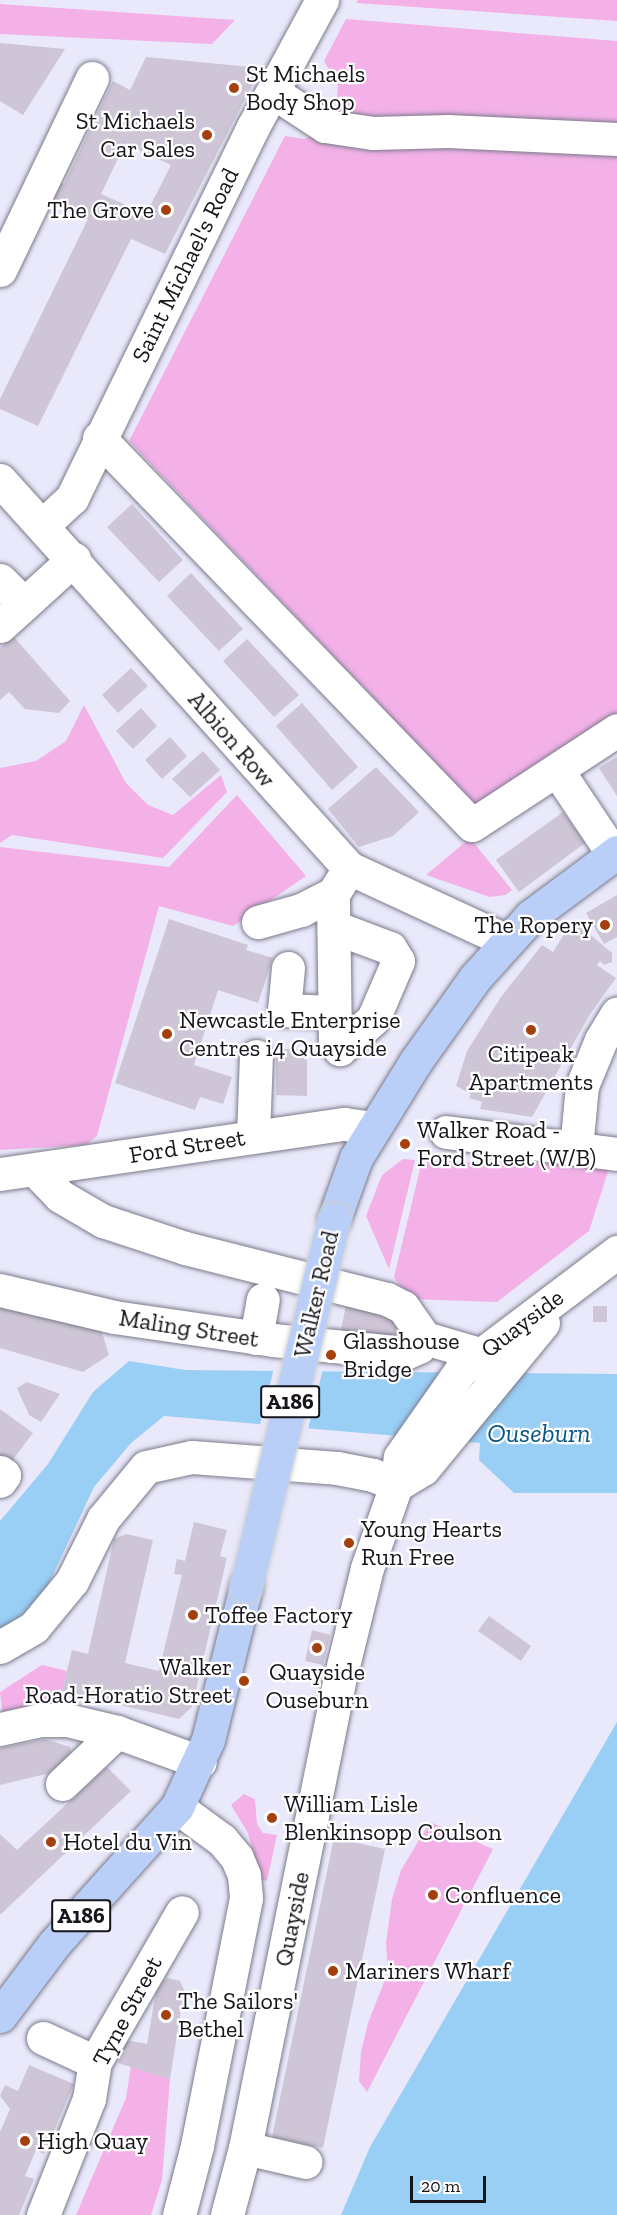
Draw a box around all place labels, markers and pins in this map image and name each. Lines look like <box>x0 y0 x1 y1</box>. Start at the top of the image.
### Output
place label: St Michaels Body Shop <box>246 60 365 116</box>
marker: St Michaels Body Shop <box>227 81 241 95</box>
place label: St Michaels Car Sales <box>76 107 195 163</box>
marker: St Michaels Car Sales <box>200 128 214 142</box>
place label: The Grove <box>47 196 154 224</box>
marker: The Grove <box>159 203 173 217</box>
place label: The Ropery <box>474 911 593 939</box>
marker: The Ropery <box>598 918 612 932</box>
place label: Newcastle Enterprise Centres i4 Quayside <box>179 1006 400 1062</box>
marker: Citipeak Apartments <box>524 1023 538 1037</box>
marker: Newcastle Enterprise Centres i4 Quayside <box>160 1027 174 1041</box>
place label: Citipeak Apartments <box>469 1040 593 1096</box>
place label: Walker Road - Ford Street (W/B) <box>417 1116 596 1172</box>
marker: Walker Road - Ford Street (W/B) <box>398 1137 412 1151</box>
place label: Glasshouse Bridge <box>343 1327 460 1383</box>
marker: Glasshouse Bridge <box>324 1348 338 1362</box>
place label: Young Hearts Run Free <box>361 1515 502 1571</box>
marker: Young Hearts Run Free <box>342 1536 356 1550</box>
place label: Toffee Factory <box>205 1601 353 1629</box>
marker: Toffee Factory <box>186 1608 200 1622</box>
marker: Quayside Ouseburn <box>310 1641 324 1655</box>
place label: Walker Road-Horatio Street <box>25 1653 232 1709</box>
place label: Quayside Ouseburn <box>266 1658 368 1714</box>
marker: Walker Road-Horatio Street <box>237 1674 251 1688</box>
place label: William Lisle Blenkinsopp Coulson <box>284 1790 502 1846</box>
marker: William Lisle Blenkinsopp Coulson <box>265 1811 279 1825</box>
place label: Hotel du Vin <box>63 1828 193 1856</box>
marker: Hotel du Vin <box>44 1835 58 1849</box>
place label: Confluence <box>445 1881 561 1909</box>
marker: Confluence <box>426 1888 440 1902</box>
place label: Mariners Wharf <box>345 1957 511 1985</box>
marker: Mariners Wharf <box>326 1964 340 1978</box>
place label: The Sailors' Bethel <box>178 1987 298 2043</box>
marker: The Sailors' Bethel <box>159 2008 173 2022</box>
place label: High Quay <box>37 2127 148 2155</box>
marker: High Quay <box>18 2134 32 2148</box>

